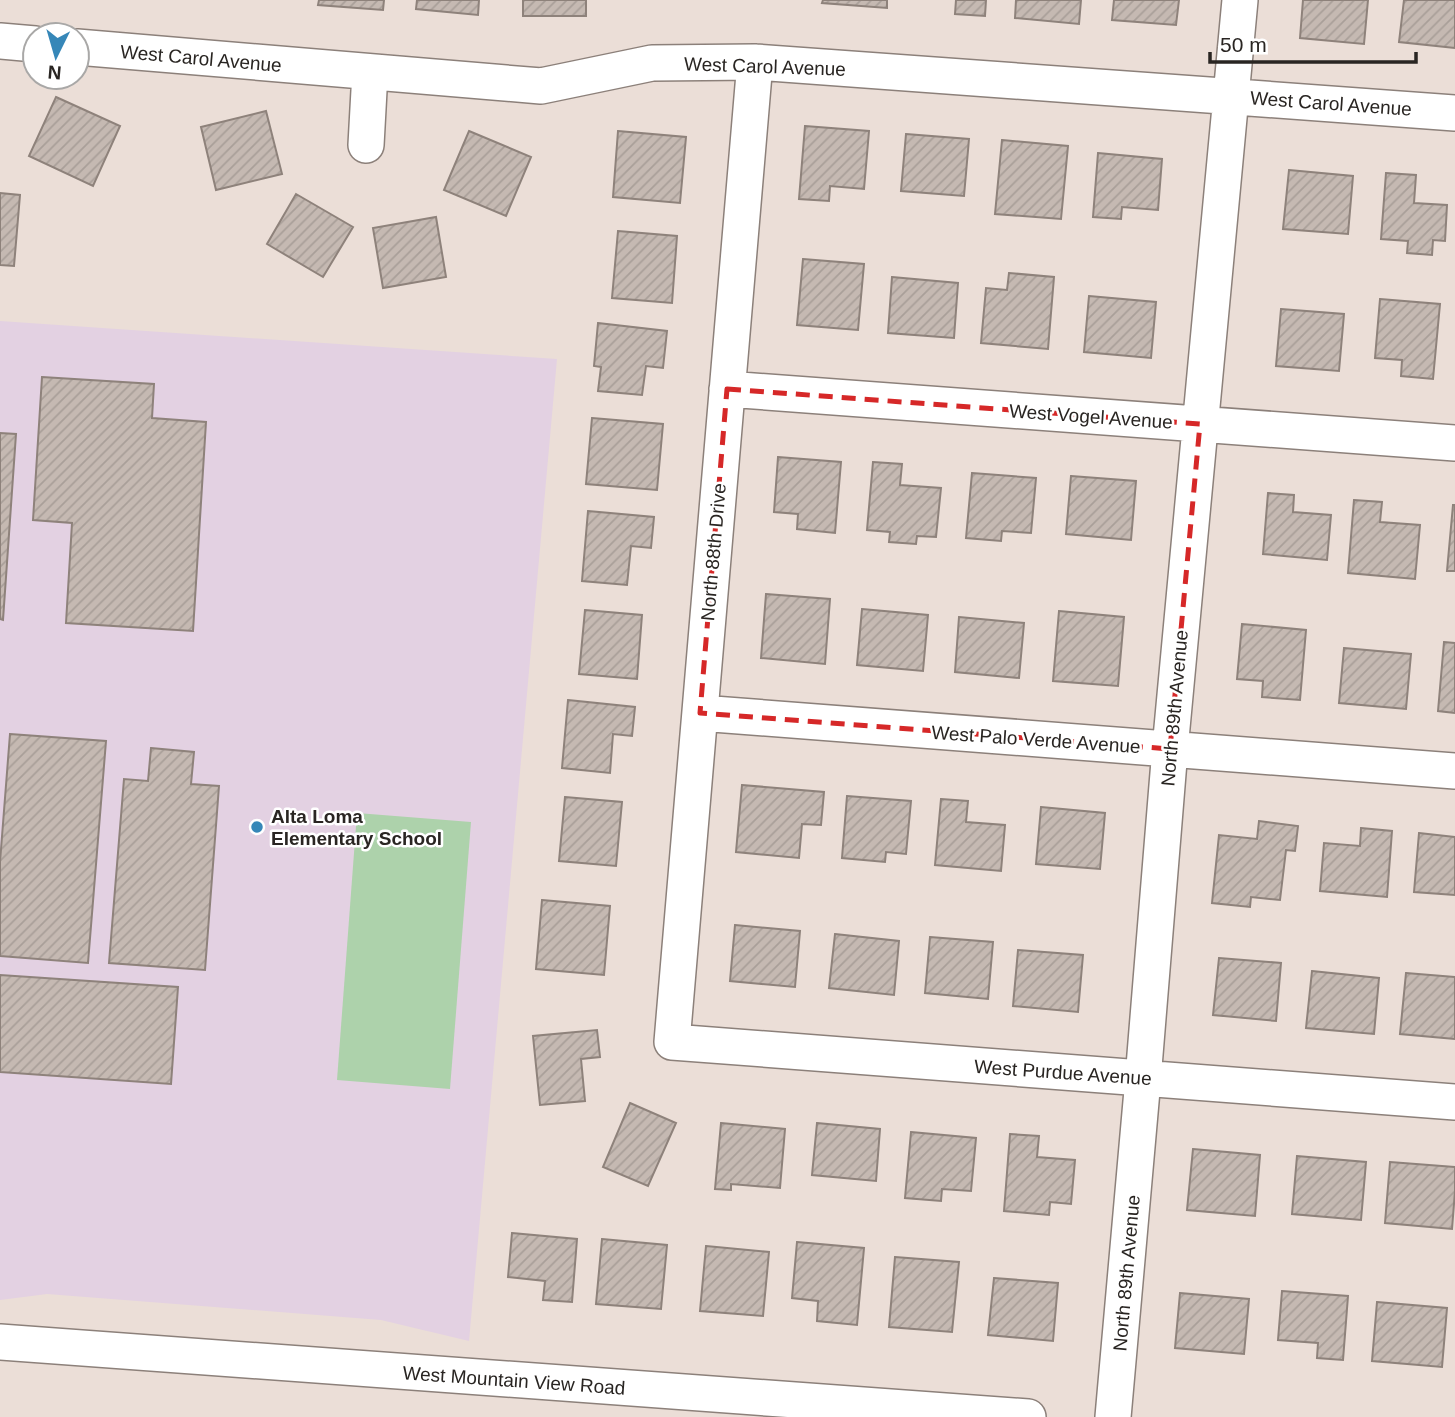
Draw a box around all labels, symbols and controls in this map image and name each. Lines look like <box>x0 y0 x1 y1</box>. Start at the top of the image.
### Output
north arrow <box>21 21 91 91</box>
scale bar <box>1210 21 1416 65</box>
text: 50 m <box>1220 33 1267 56</box>
street label: West Carol Avenue <box>119 41 283 76</box>
street label: West Carol Avenue <box>684 53 846 80</box>
text: N <box>47 61 62 83</box>
street label: West Carol Avenue <box>1249 87 1412 120</box>
street label: West Vogel Avenue <box>1008 400 1174 433</box>
street label: North 88th Drive <box>697 482 730 622</box>
street label: North 89th Avenue <box>1157 629 1192 787</box>
street label: West Palo Verde Avenue <box>931 722 1141 757</box>
place label: Alta Loma Elementary School <box>271 806 442 849</box>
marker: Alta Loma Elementary School <box>249 819 265 835</box>
street label: West Purdue Avenue <box>974 1056 1152 1089</box>
street label: North 89th Avenue <box>1109 1194 1144 1352</box>
street label: West Mountain View Road <box>402 1362 626 1399</box>

